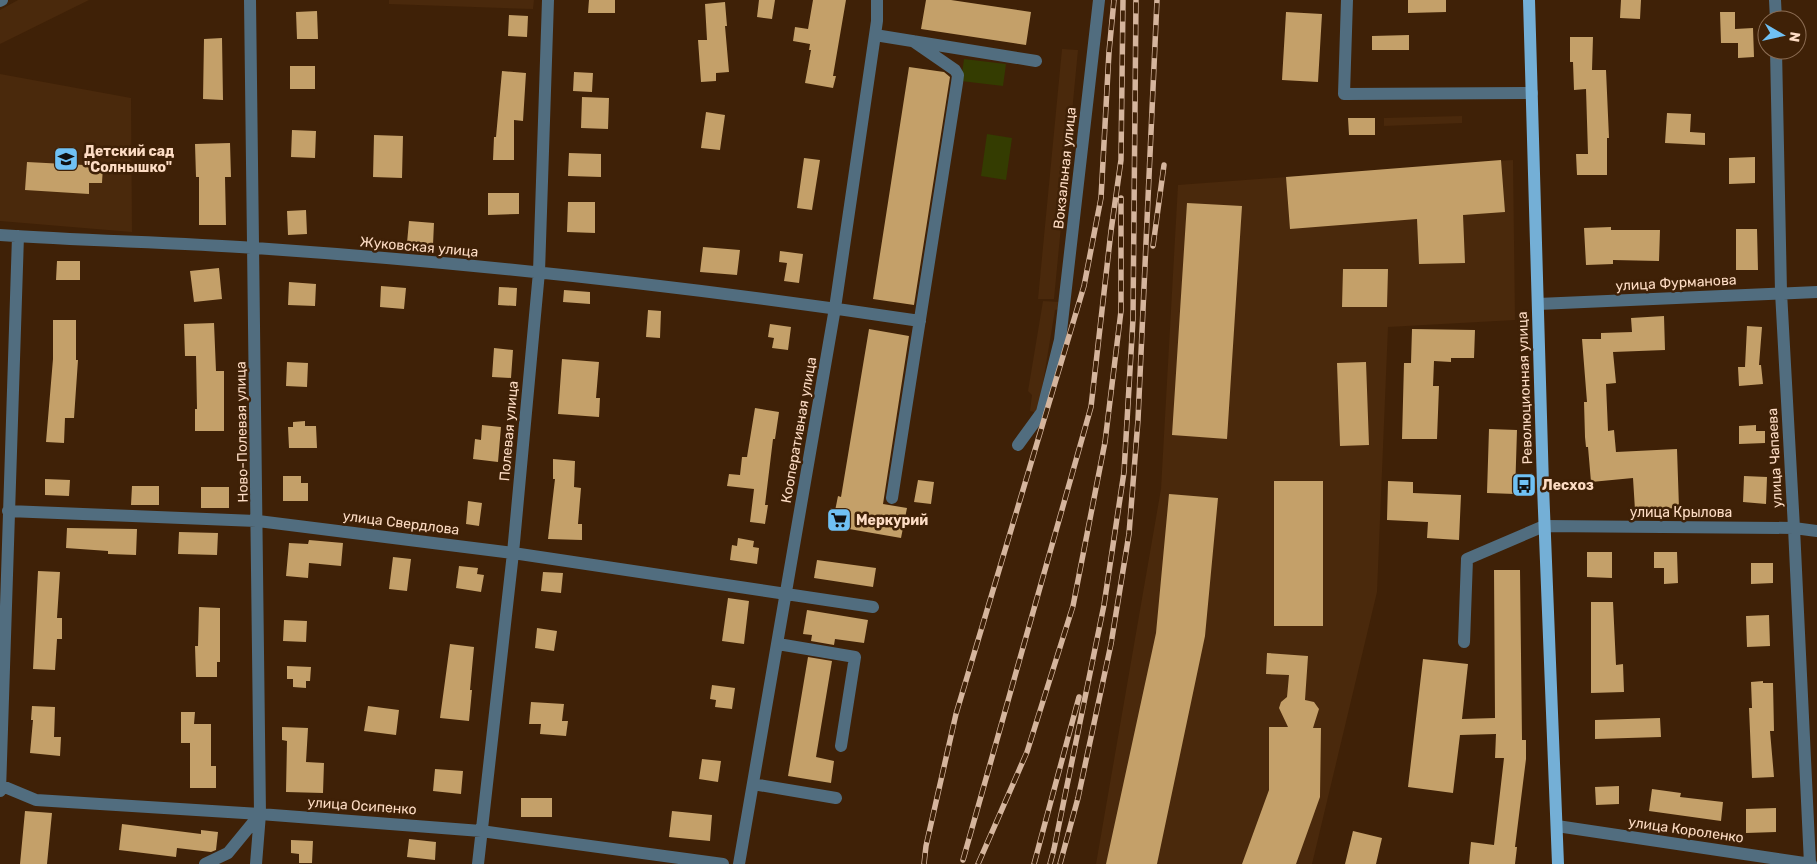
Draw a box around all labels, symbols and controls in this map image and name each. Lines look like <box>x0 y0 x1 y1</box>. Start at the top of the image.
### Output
north arrow <box>1757 10 1807 60</box>
text: N <box>1785 31 1804 43</box>
street label: Вокзальная улица <box>1050 106 1080 230</box>
place label: Детский сад "Солнышко" <box>84 143 174 176</box>
school or university icon: Детский сад "Солнышко" <box>53 146 79 172</box>
street label: Жуковская улица <box>359 233 479 261</box>
street label: улица Фурманова <box>1615 271 1737 295</box>
street label: Революционная улица <box>1514 311 1536 465</box>
street label: Кооперативная улица <box>778 356 820 504</box>
street label: Ново-Полевая улица <box>232 361 252 503</box>
street label: Полевая улица <box>496 380 522 482</box>
street label: улица Чапаева <box>1764 408 1786 508</box>
bus stop icon: Лесхоз <box>1511 472 1537 498</box>
place label: Лесхоз <box>1542 477 1594 494</box>
street label: улица Крылова <box>1630 504 1732 521</box>
street label: улица Свердлова <box>342 507 460 539</box>
supermarket icon: Меркурий <box>826 507 852 533</box>
place label: Меркурий <box>856 512 928 529</box>
street label: улица Осипенко <box>307 794 417 818</box>
street label: улица Короленко <box>1627 813 1745 847</box>

